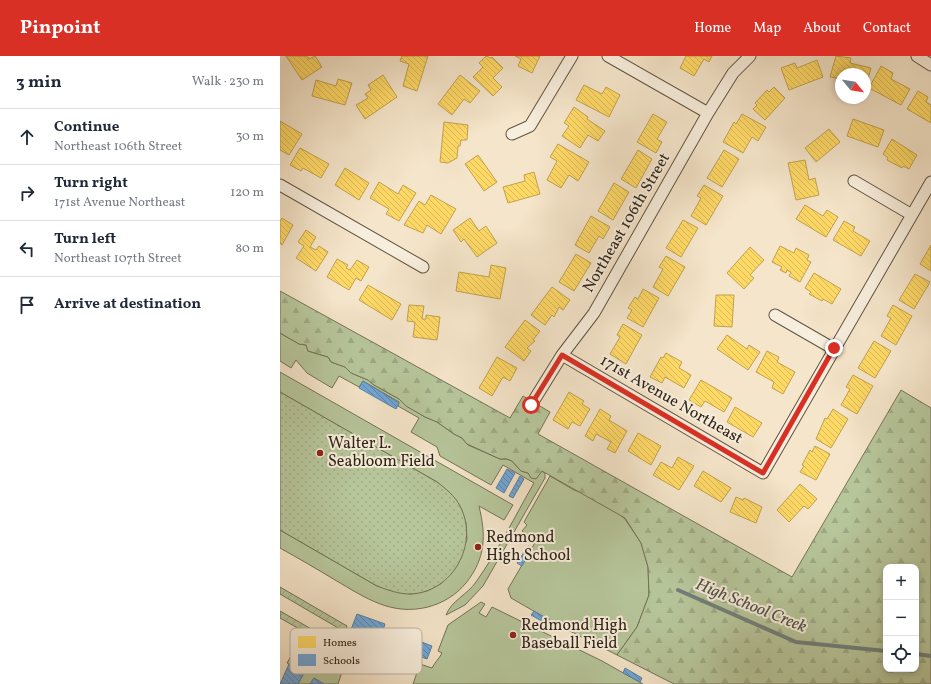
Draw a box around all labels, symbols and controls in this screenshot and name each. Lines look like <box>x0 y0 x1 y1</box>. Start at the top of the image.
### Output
text: Pinpoint <box>20 15 100 41</box>
text: Home <box>694 19 731 38</box>
text: Map <box>753 19 781 38</box>
text: About <box>803 19 841 38</box>
text: Contact <box>863 19 911 38</box>
north arrow <box>835 68 871 104</box>
text: 3 min <box>16 71 62 94</box>
text: Walk · 230 m <box>192 73 264 91</box>
text: Continue <box>54 117 119 138</box>
icon: ahead <box>16 126 38 148</box>
text: 30 m <box>236 128 264 146</box>
text: Northeast 106th Street <box>54 138 182 156</box>
street label: Northeast 106th Street <box>578 149 676 297</box>
text: Turn right <box>54 173 128 194</box>
icon: right <box>16 182 38 204</box>
text: 120 m <box>230 184 264 202</box>
text: 171st Avenue Northeast <box>54 194 185 212</box>
text: Turn left <box>54 229 116 250</box>
icon: left <box>16 238 38 260</box>
text: 80 m <box>235 240 264 258</box>
text: Northeast 107th Street <box>54 250 182 268</box>
icon: arrive <box>16 294 38 316</box>
text: Arrive at destination <box>54 294 201 315</box>
route end <box>825 339 843 357</box>
street label: 171st Avenue Northeast <box>596 350 747 450</box>
route start <box>522 396 540 414</box>
place label: Walter L. Seabloom Field <box>328 433 435 473</box>
marker: Walter L. Seabloom Field <box>315 448 325 458</box>
place label: Redmond High School <box>486 527 571 567</box>
marker: Redmond High School <box>473 542 483 552</box>
map controls <box>883 564 919 672</box>
button: + <box>883 564 919 600</box>
water label: High School Creek <box>692 573 810 639</box>
button: − <box>883 600 919 636</box>
place label: Redmond High Baseball Field <box>521 615 627 655</box>
legend <box>290 628 422 674</box>
marker: Redmond High Baseball Field <box>508 630 518 640</box>
text: Homes <box>323 636 357 651</box>
button: locate <box>883 636 919 672</box>
text: Schools <box>323 654 360 669</box>

